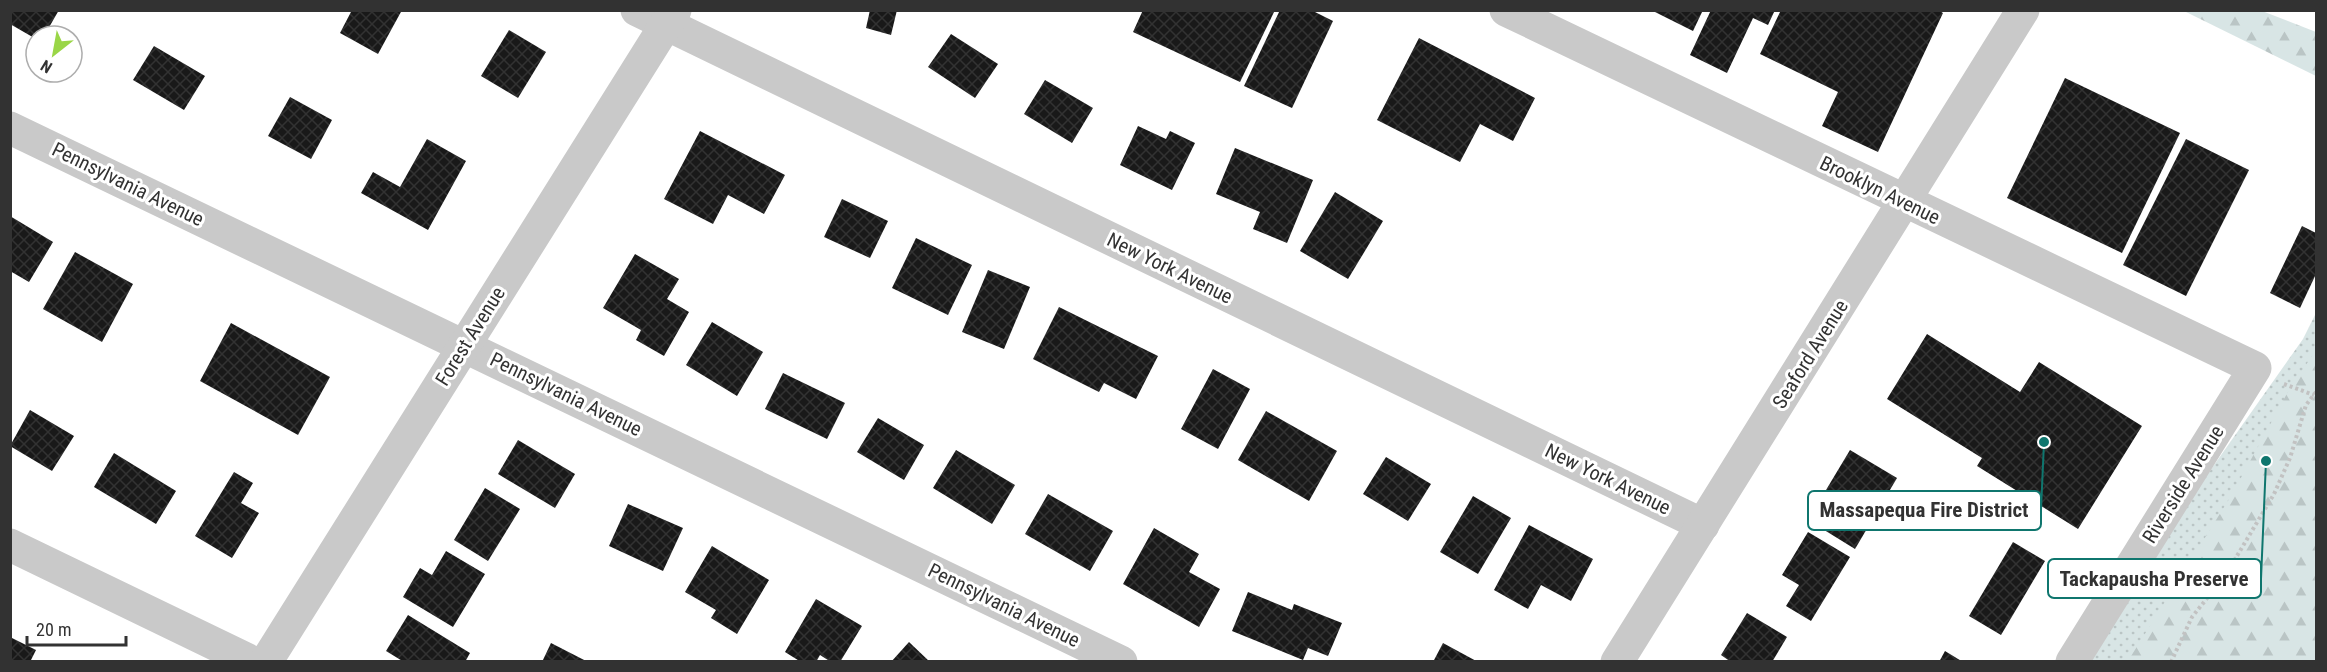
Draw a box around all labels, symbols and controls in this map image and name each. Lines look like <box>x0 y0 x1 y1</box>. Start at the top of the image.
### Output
north arrow <box>24 24 84 84</box>
text: N <box>37 56 56 77</box>
street label: Pennsylvania Avenue <box>48 137 208 231</box>
street label: Brooklyn Avenue <box>1816 151 1944 229</box>
street label: New York Avenue <box>1103 227 1237 309</box>
street label: Forest Avenue <box>430 282 510 390</box>
street label: Seaford Avenue <box>1767 295 1853 413</box>
street label: Pennsylvania Avenue <box>486 347 646 441</box>
street label: Riverside Avenue <box>2137 421 2229 547</box>
street label: New York Avenue <box>1541 438 1675 520</box>
callout: Massapequa Fire District <box>1808 491 2041 530</box>
text: Massapequa Fire District <box>1819 498 2029 522</box>
street label: Pennsylvania Avenue <box>924 558 1084 652</box>
callout: Tackapausha Preserve <box>2048 559 2261 598</box>
text: Tackapausha Preserve <box>2059 567 2249 591</box>
scale bar <box>27 609 126 647</box>
text: 20 m <box>36 619 71 640</box>

